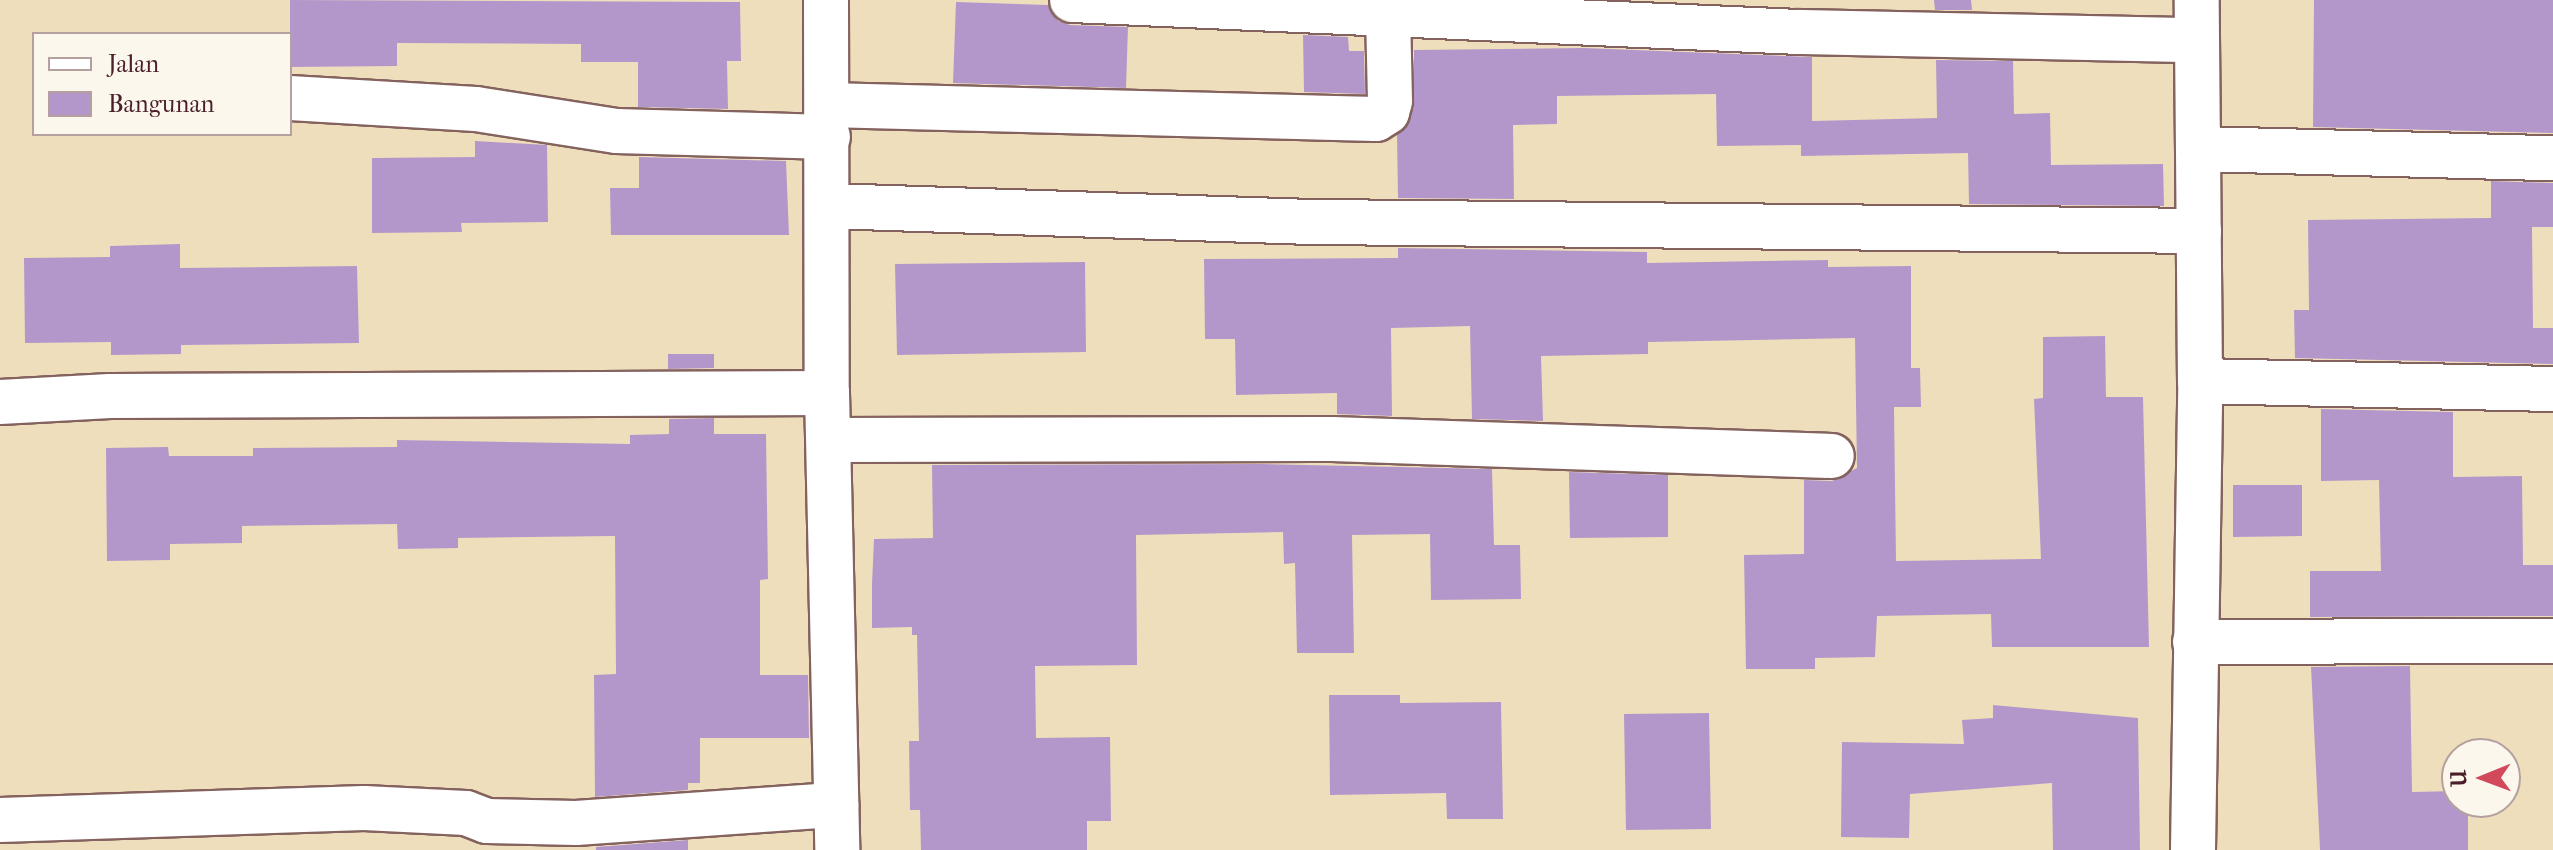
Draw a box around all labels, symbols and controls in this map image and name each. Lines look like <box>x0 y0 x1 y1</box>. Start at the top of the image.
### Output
legend <box>32 32 292 136</box>
text: Jalan <box>108 50 159 78</box>
text: Bangunan <box>108 90 214 118</box>
north arrow <box>2441 738 2521 818</box>
text: U <box>2446 770 2472 787</box>

